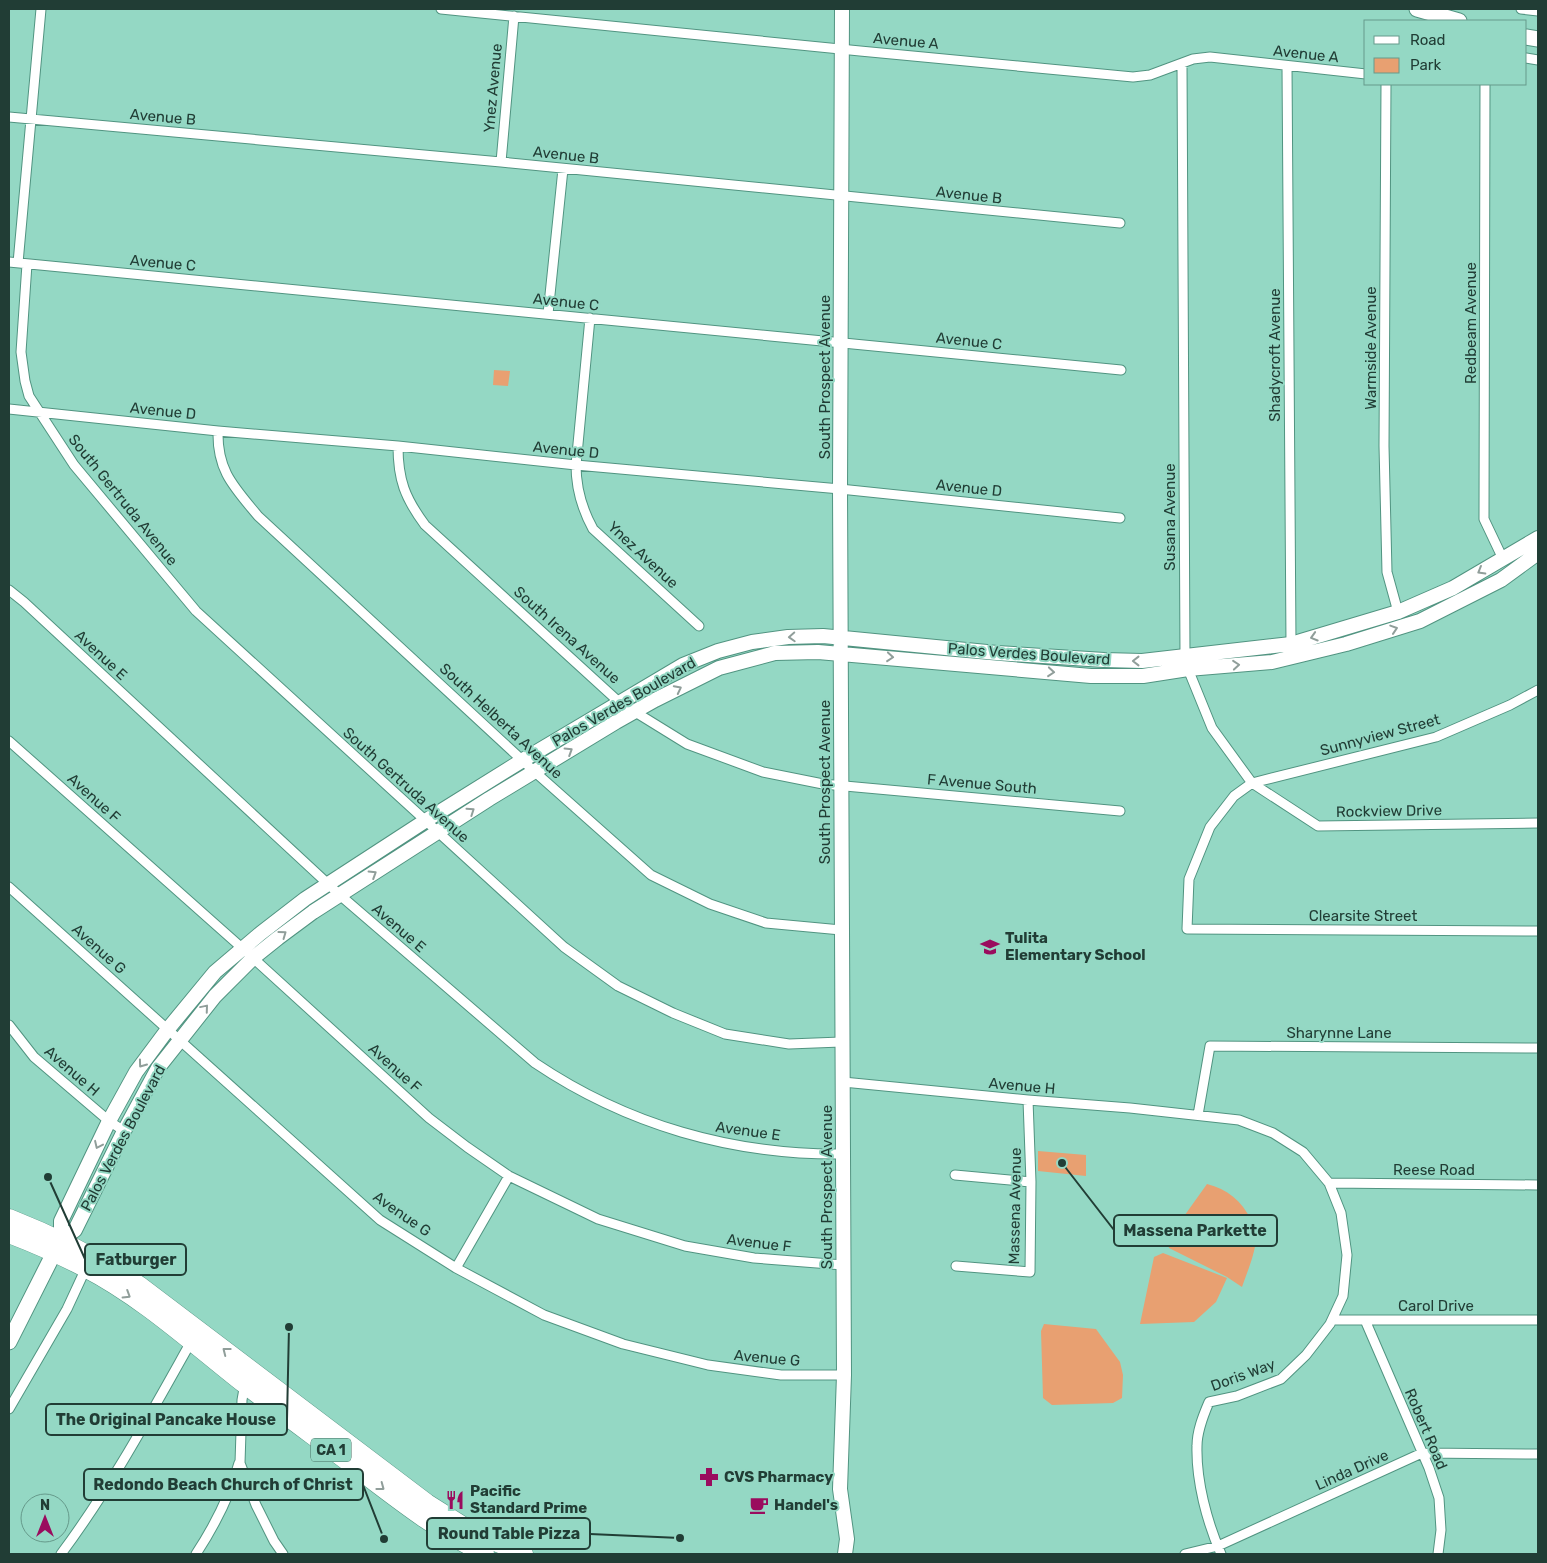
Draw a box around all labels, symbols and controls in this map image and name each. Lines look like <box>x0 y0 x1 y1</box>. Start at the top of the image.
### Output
legend <box>1364 20 1527 85</box>
street label: Avenue A <box>872 29 940 53</box>
text: Road <box>1410 31 1446 49</box>
street label: Avenue A <box>1272 42 1340 66</box>
street label: Ynez Avenue <box>480 43 506 133</box>
text: Park <box>1410 56 1441 74</box>
street label: Avenue B <box>129 105 197 129</box>
street label: Avenue B <box>532 143 600 167</box>
street label: Avenue B <box>935 183 1003 207</box>
street label: Avenue C <box>129 251 197 275</box>
street label: Redbeam Avenue <box>1462 262 1480 384</box>
street label: Warmside Avenue <box>1362 286 1380 410</box>
street label: Shadycroft Avenue <box>1266 288 1284 422</box>
street label: Avenue C <box>532 290 600 314</box>
street label: South Prospect Avenue <box>816 295 834 459</box>
street label: Avenue C <box>935 329 1003 353</box>
street label: Avenue D <box>129 399 197 423</box>
street label: South Gertruda Avenue <box>65 431 181 569</box>
street label: Avenue D <box>532 438 600 462</box>
street label: Susana Avenue <box>1161 463 1179 571</box>
street label: Avenue D <box>935 476 1003 500</box>
street label: Ynez Avenue <box>604 518 682 592</box>
one-way arrow <box>1478 565 1487 575</box>
street label: South Irena Avenue <box>510 583 624 687</box>
one-way arrow <box>1390 625 1398 635</box>
street label: Avenue E <box>71 626 131 684</box>
one-way arrow <box>1311 631 1319 641</box>
one-way arrow <box>788 632 796 643</box>
street label: Palos Verdes Boulevard <box>947 639 1111 669</box>
one-way arrow <box>886 651 894 662</box>
street label: Palos Verdes Boulevard <box>549 654 699 750</box>
one-way arrow <box>1132 655 1140 666</box>
street label: South Helberta Avenue <box>436 659 566 783</box>
one-way arrow <box>1233 660 1241 671</box>
one-way arrow <box>1048 666 1056 677</box>
one-way arrow <box>672 685 681 695</box>
street label: South Prospect Avenue <box>816 700 834 864</box>
street label: Sunnyview Street <box>1318 710 1442 760</box>
street label: South Gertruda Avenue <box>339 724 473 846</box>
one-way arrow <box>564 747 573 757</box>
street label: Avenue F <box>64 770 124 827</box>
street label: F Avenue South <box>926 770 1038 798</box>
street label: Rockview Drive <box>1336 801 1442 821</box>
one-way arrow <box>466 808 475 817</box>
one-way arrow <box>368 871 377 880</box>
street label: Avenue E <box>368 900 430 956</box>
street label: Clearsite Street <box>1309 907 1417 925</box>
street label: Avenue G <box>68 920 130 978</box>
place label: Tulita Elementary School <box>1005 929 1146 964</box>
one-way arrow <box>277 932 286 940</box>
school or university icon: Tulita Elementary School <box>979 936 1001 958</box>
one-way arrow <box>200 1004 209 1013</box>
street label: Sharynne Lane <box>1286 1024 1392 1042</box>
street label: Avenue F <box>365 1040 425 1097</box>
street label: Avenue H <box>41 1042 103 1100</box>
one-way arrow <box>139 1058 148 1068</box>
street label: Palos Verdes Boulevard <box>77 1062 169 1214</box>
street label: Avenue H <box>988 1074 1056 1098</box>
street label: South Prospect Avenue <box>818 1105 836 1269</box>
street label: Avenue E <box>714 1118 782 1144</box>
one-way arrow <box>94 1140 104 1149</box>
street label: Massena Avenue <box>1005 1147 1025 1265</box>
street label: Reese Road <box>1393 1161 1475 1179</box>
street label: Avenue G <box>370 1188 434 1240</box>
callout: Massena Parkette <box>1114 1215 1277 1246</box>
text: Massena Parkette <box>1123 1221 1267 1240</box>
street label: Avenue F <box>726 1230 793 1256</box>
callout: Fatburger <box>85 1244 186 1275</box>
text: Fatburger <box>96 1250 177 1269</box>
one-way arrow <box>122 1288 131 1298</box>
street label: Carol Drive <box>1398 1297 1474 1315</box>
street label: Avenue G <box>733 1346 801 1370</box>
one-way arrow <box>222 1348 232 1357</box>
street label: Doris Way <box>1208 1355 1278 1395</box>
street label: Robert Road <box>1401 1386 1451 1472</box>
callout: The Original Pancake House <box>46 1404 287 1435</box>
text: The Original Pancake House <box>56 1410 276 1429</box>
road number: CA 1 <box>311 1438 351 1462</box>
street label: Linda Drive <box>1313 1446 1391 1494</box>
pharmacy icon: CVS Pharmacy <box>698 1466 720 1488</box>
place label: CVS Pharmacy <box>724 1468 833 1486</box>
callout: Redondo Beach Church of Christ <box>84 1469 363 1500</box>
text: Redondo Beach Church of Christ <box>93 1475 353 1494</box>
one-way arrow <box>375 1481 385 1490</box>
place label: Pacific Standard Prime <box>470 1482 587 1517</box>
restaurant icon: Pacific Standard Prime <box>444 1489 466 1511</box>
north arrow <box>20 1493 70 1543</box>
cafe icon: Handel's <box>748 1494 770 1516</box>
place label: Handel's <box>774 1496 838 1514</box>
text: N <box>40 1497 50 1514</box>
callout: Round Table Pizza <box>427 1518 590 1549</box>
text: Round Table Pizza <box>438 1524 580 1543</box>

